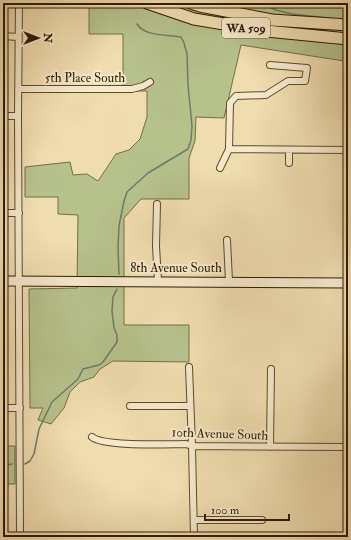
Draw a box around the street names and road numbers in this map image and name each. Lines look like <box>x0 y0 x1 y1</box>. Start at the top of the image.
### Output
road number: WA 509 <box>222 18 270 38</box>
street label: 5th Place South <box>45 70 125 86</box>
street label: 8th Avenue South <box>130 260 222 276</box>
street label: 10th Avenue South <box>171 424 269 444</box>

